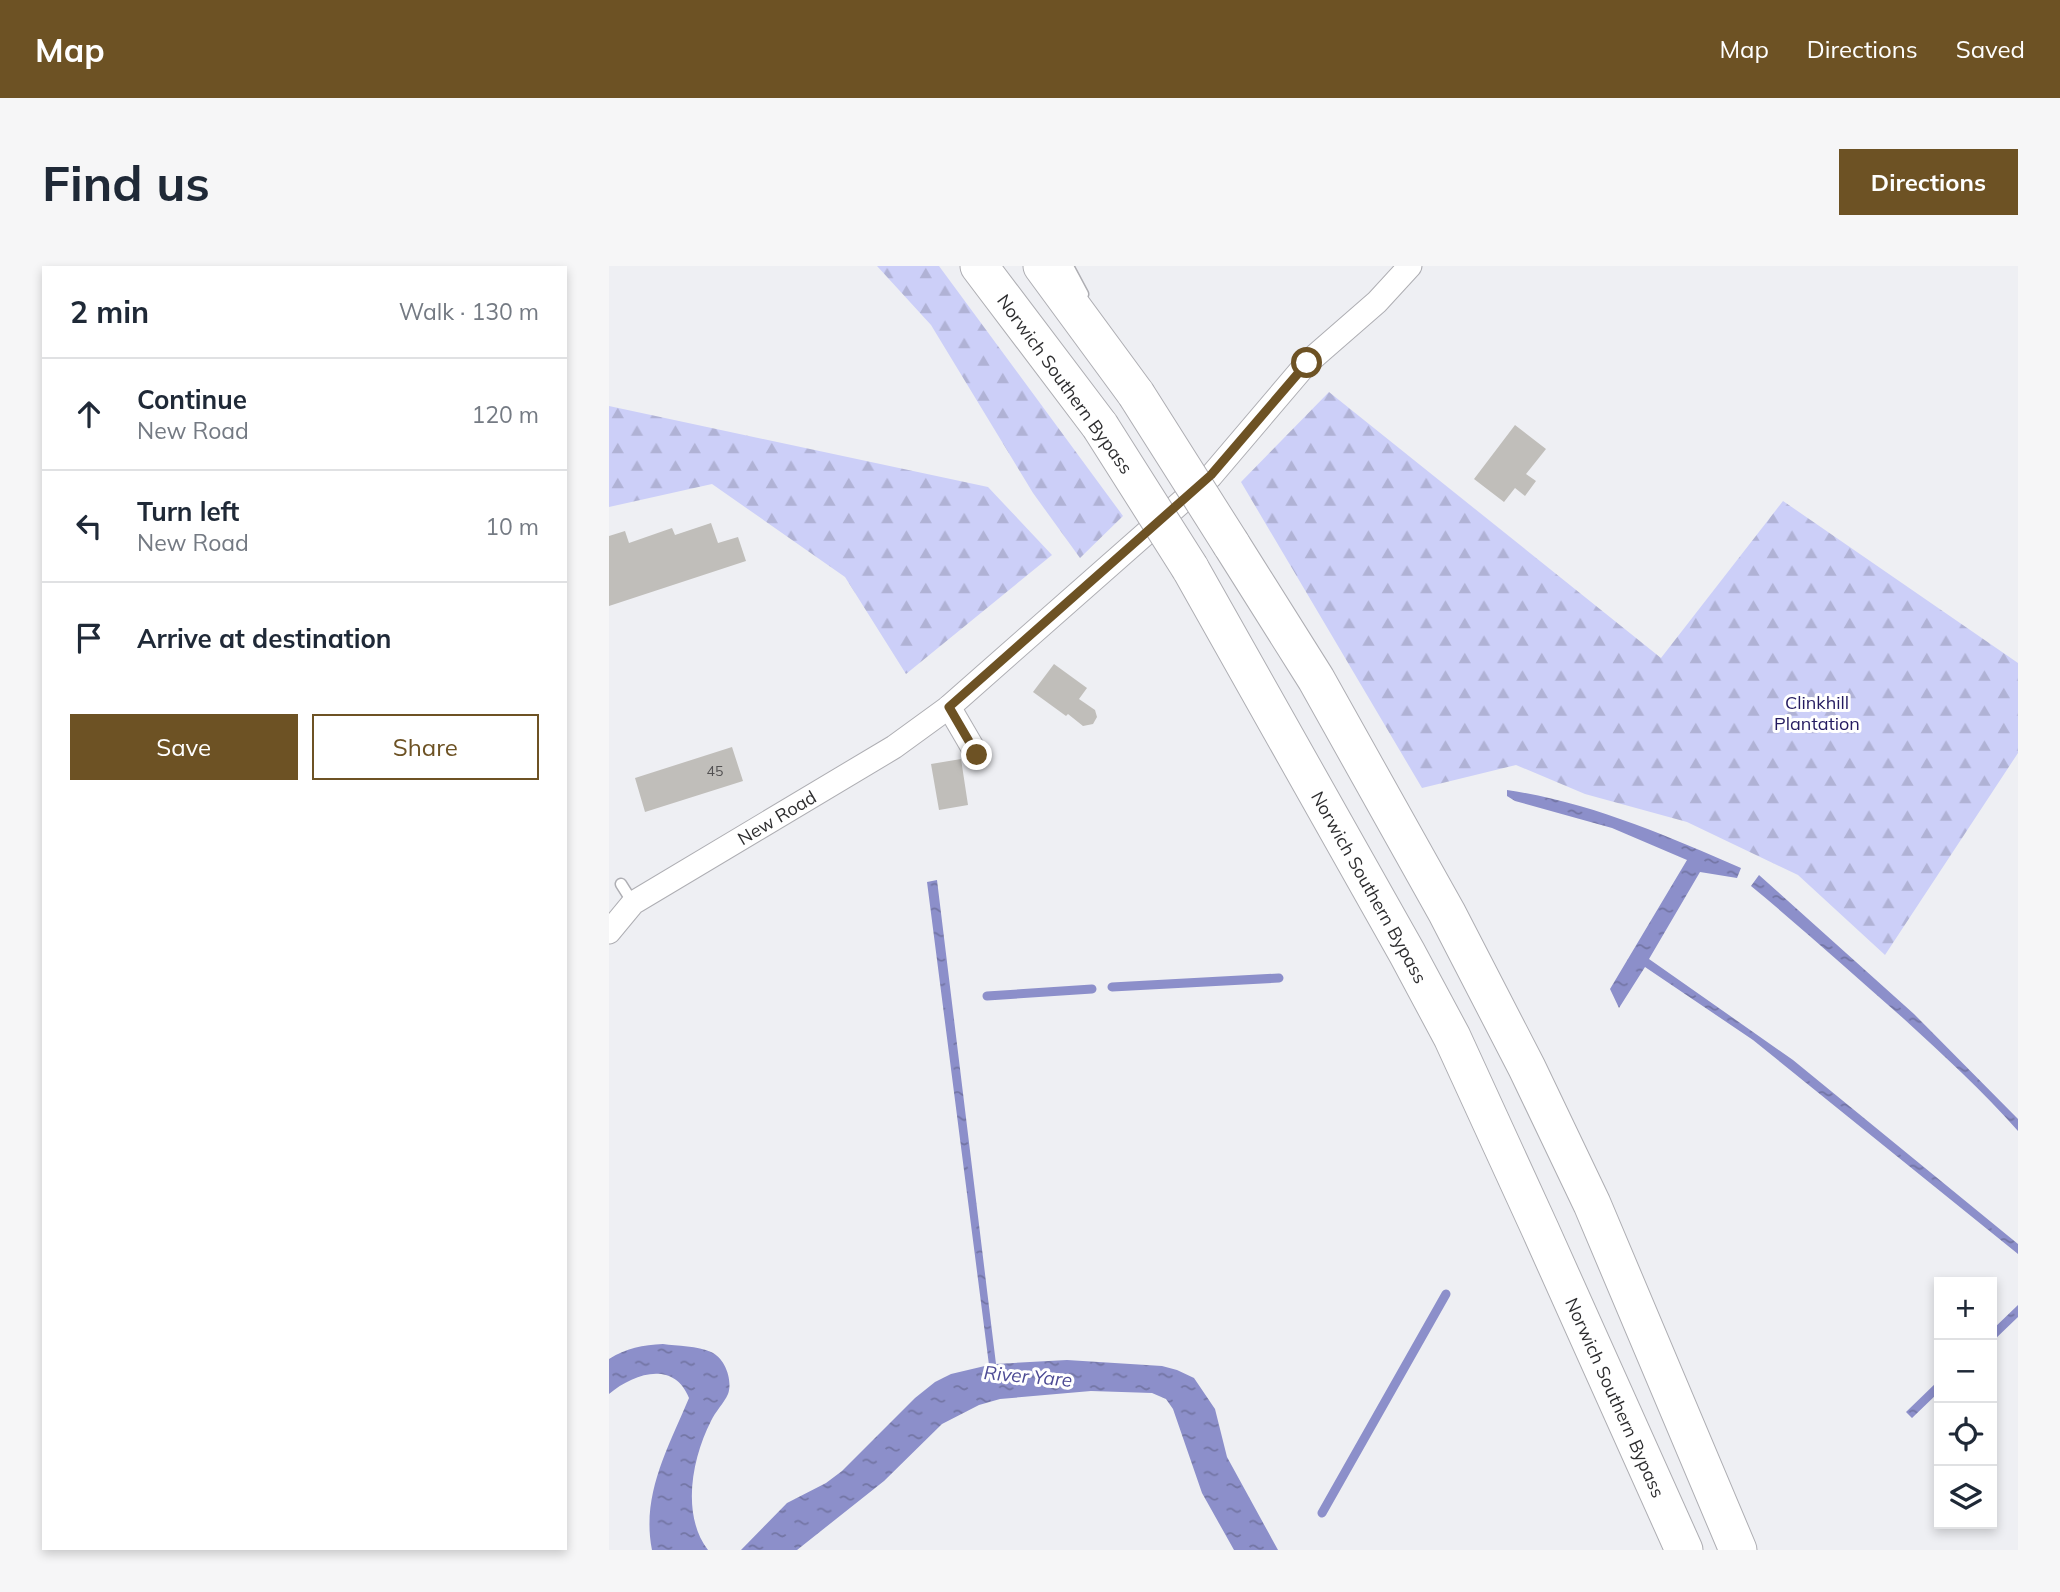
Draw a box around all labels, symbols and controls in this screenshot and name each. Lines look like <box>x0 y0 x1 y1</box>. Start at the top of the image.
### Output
text: Map <box>35 29 105 70</box>
text: Map <box>1719 34 1769 64</box>
text: Directions <box>1807 34 1918 64</box>
text: Saved <box>1956 34 2025 64</box>
button: Directions <box>1839 149 2018 215</box>
text: Find us <box>42 152 210 213</box>
street label: Norwich Southern Bypass <box>992 290 1138 478</box>
text: 2 min <box>70 293 149 331</box>
text: Walk · 130 m <box>399 297 539 326</box>
route start <box>1291 347 1322 378</box>
text: Continue <box>137 383 247 416</box>
icon: ahead <box>70 395 108 433</box>
text: 120 m <box>471 400 539 429</box>
text: New Road <box>137 416 249 445</box>
text: Turn left <box>137 495 239 528</box>
icon: left <box>70 507 108 545</box>
text: 10 m <box>485 512 539 541</box>
text: New Road <box>137 528 249 557</box>
icon: arrive <box>70 619 108 657</box>
text: Arrive at destination <box>137 622 392 655</box>
park label: Clinkhill Plantation <box>1774 691 1860 735</box>
button: Save <box>70 714 298 780</box>
button: Share <box>312 714 539 780</box>
route end <box>961 739 992 770</box>
house number: 45 <box>707 762 723 780</box>
street label: New Road <box>733 785 820 849</box>
street label: Norwich Southern Bypass <box>1307 787 1432 987</box>
map controls <box>1934 1277 1997 1529</box>
button: + <box>1934 1277 1997 1340</box>
street label: Norwich Southern Bypass <box>1561 1294 1670 1501</box>
button: − <box>1934 1340 1997 1403</box>
water label: River Yare <box>983 1360 1073 1392</box>
button: locate <box>1934 1403 1997 1466</box>
button: layers <box>1934 1466 1997 1529</box>

